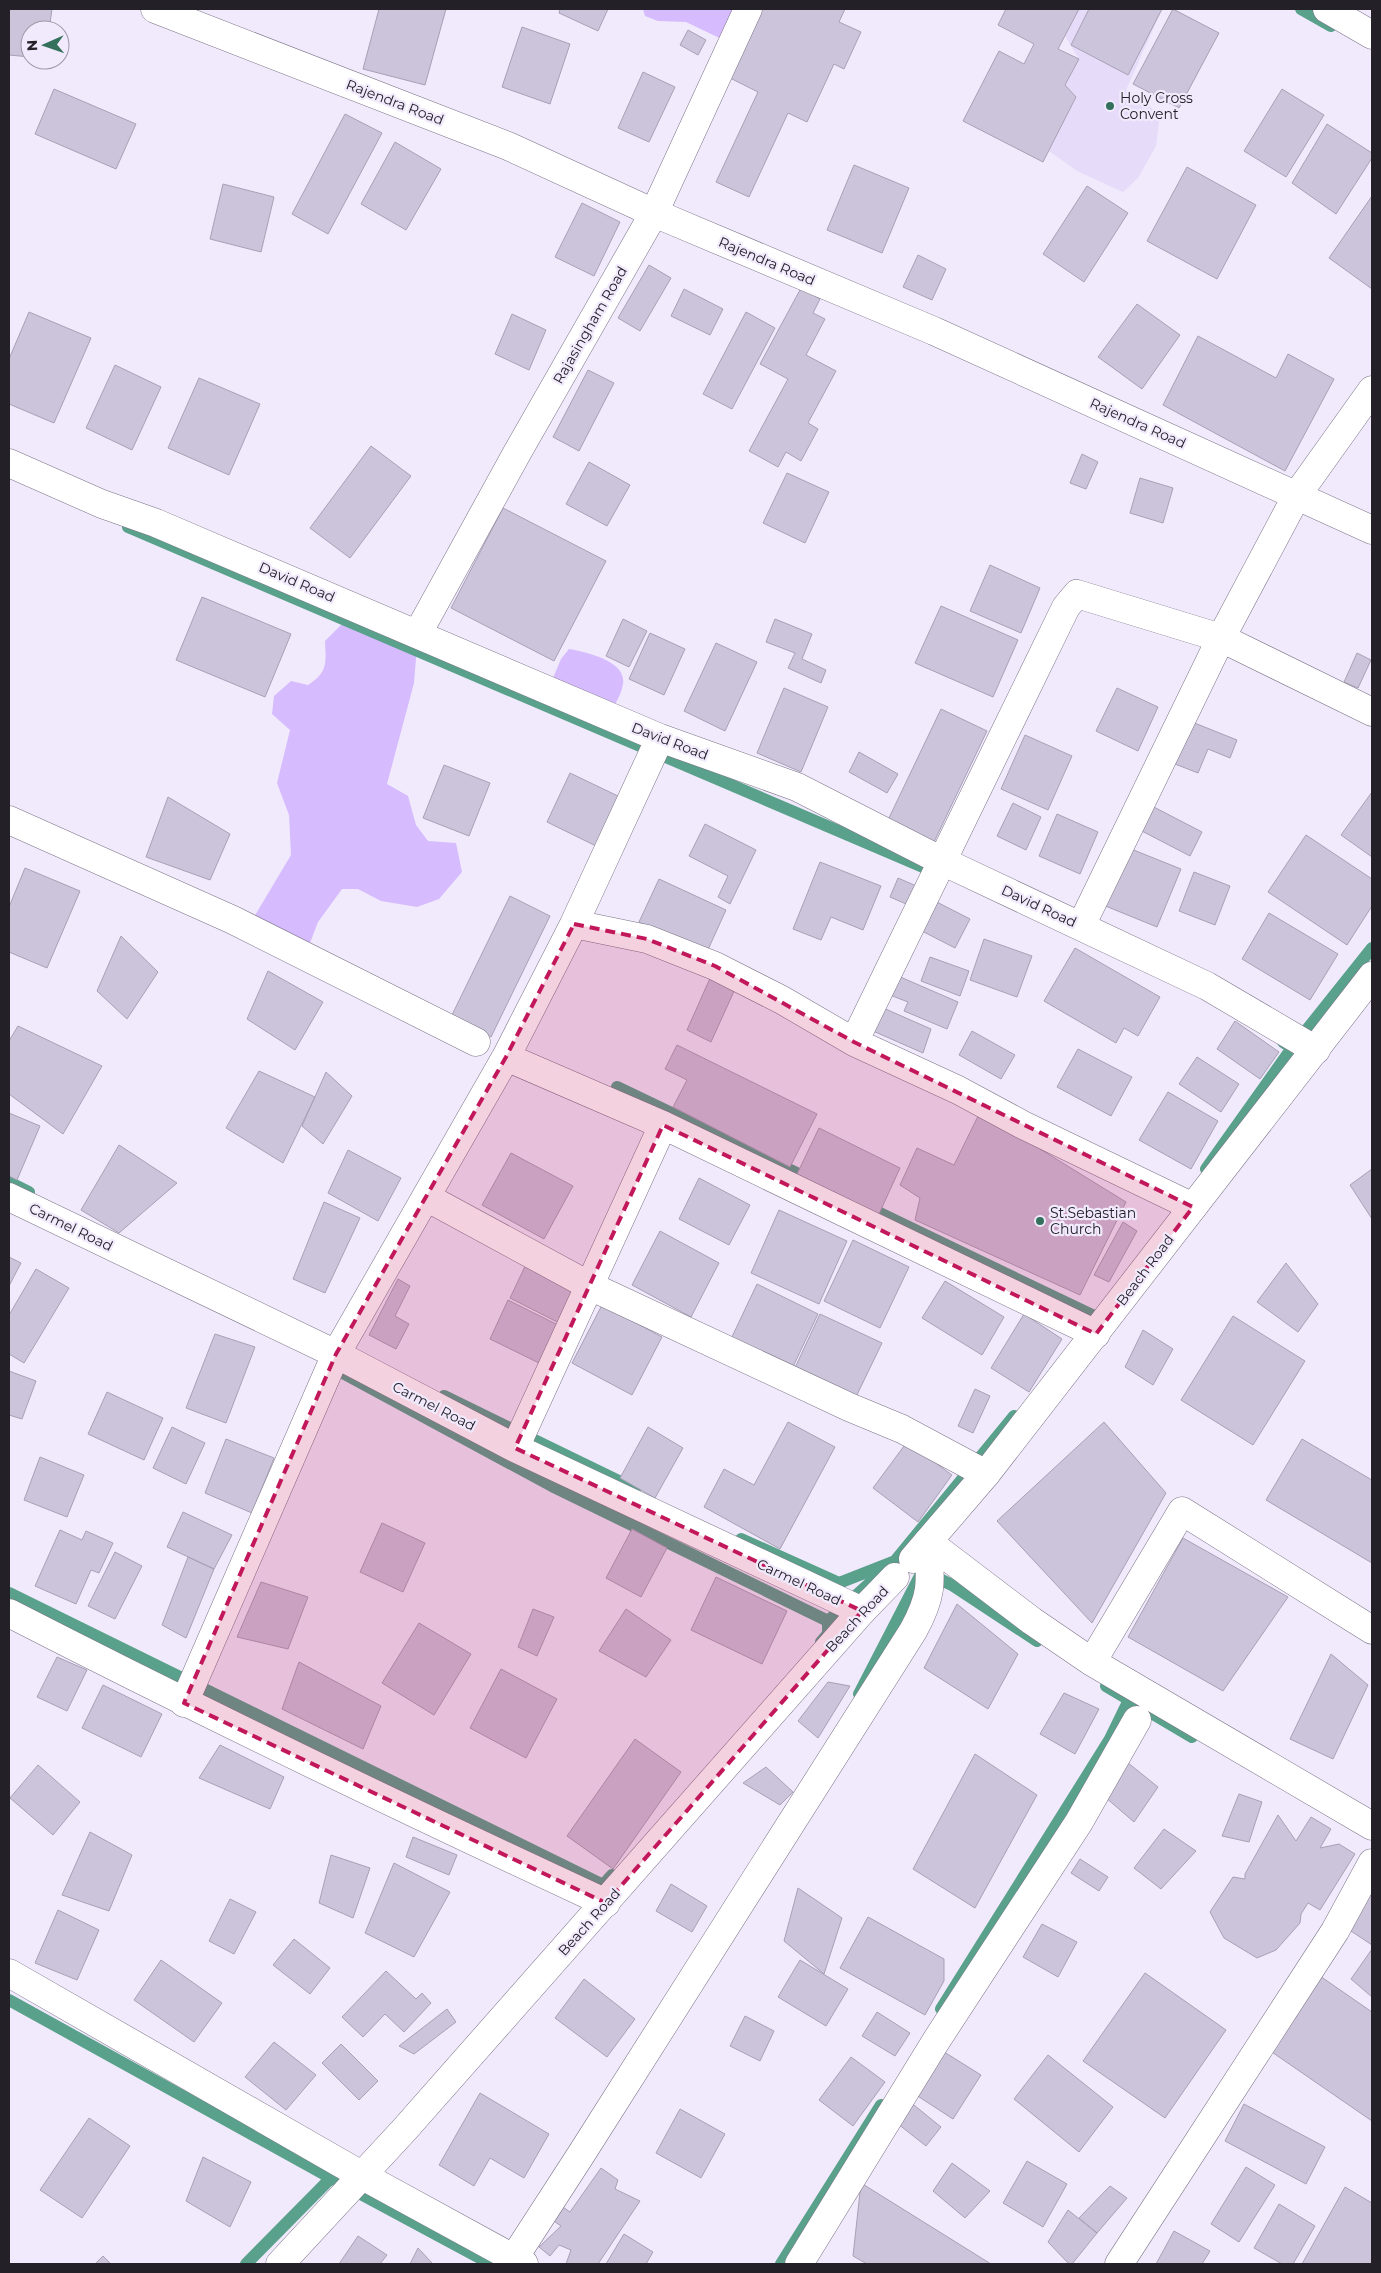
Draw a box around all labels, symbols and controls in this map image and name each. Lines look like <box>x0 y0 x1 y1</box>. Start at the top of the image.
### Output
north arrow <box>20 20 70 70</box>
text: N <box>23 39 41 51</box>
street label: Rajendra Road <box>344 75 446 129</box>
place label: Holy Cross Convent <box>1120 89 1193 123</box>
marker: Holy Cross Convent <box>1104 100 1116 112</box>
street label: Rajendra Road <box>716 233 818 289</box>
street label: Rajasingham Road <box>549 263 631 387</box>
street label: Rajendra Road <box>1087 394 1189 452</box>
street label: David Road <box>256 558 338 606</box>
street label: David Road <box>629 718 711 764</box>
street label: David Road <box>999 881 1079 931</box>
street label: Carmel Road <box>26 1199 116 1255</box>
place label: St.Sebastian Church <box>1050 1204 1136 1238</box>
marker: St.Sebastian Church <box>1034 1215 1046 1227</box>
street label: Beach Road <box>1112 1231 1178 1309</box>
street label: Carmel Road <box>389 1377 479 1435</box>
street label: Carmel Road <box>754 1555 844 1609</box>
street label: Beach Road <box>822 1582 892 1656</box>
street label: Beach Road <box>554 1885 624 1959</box>

